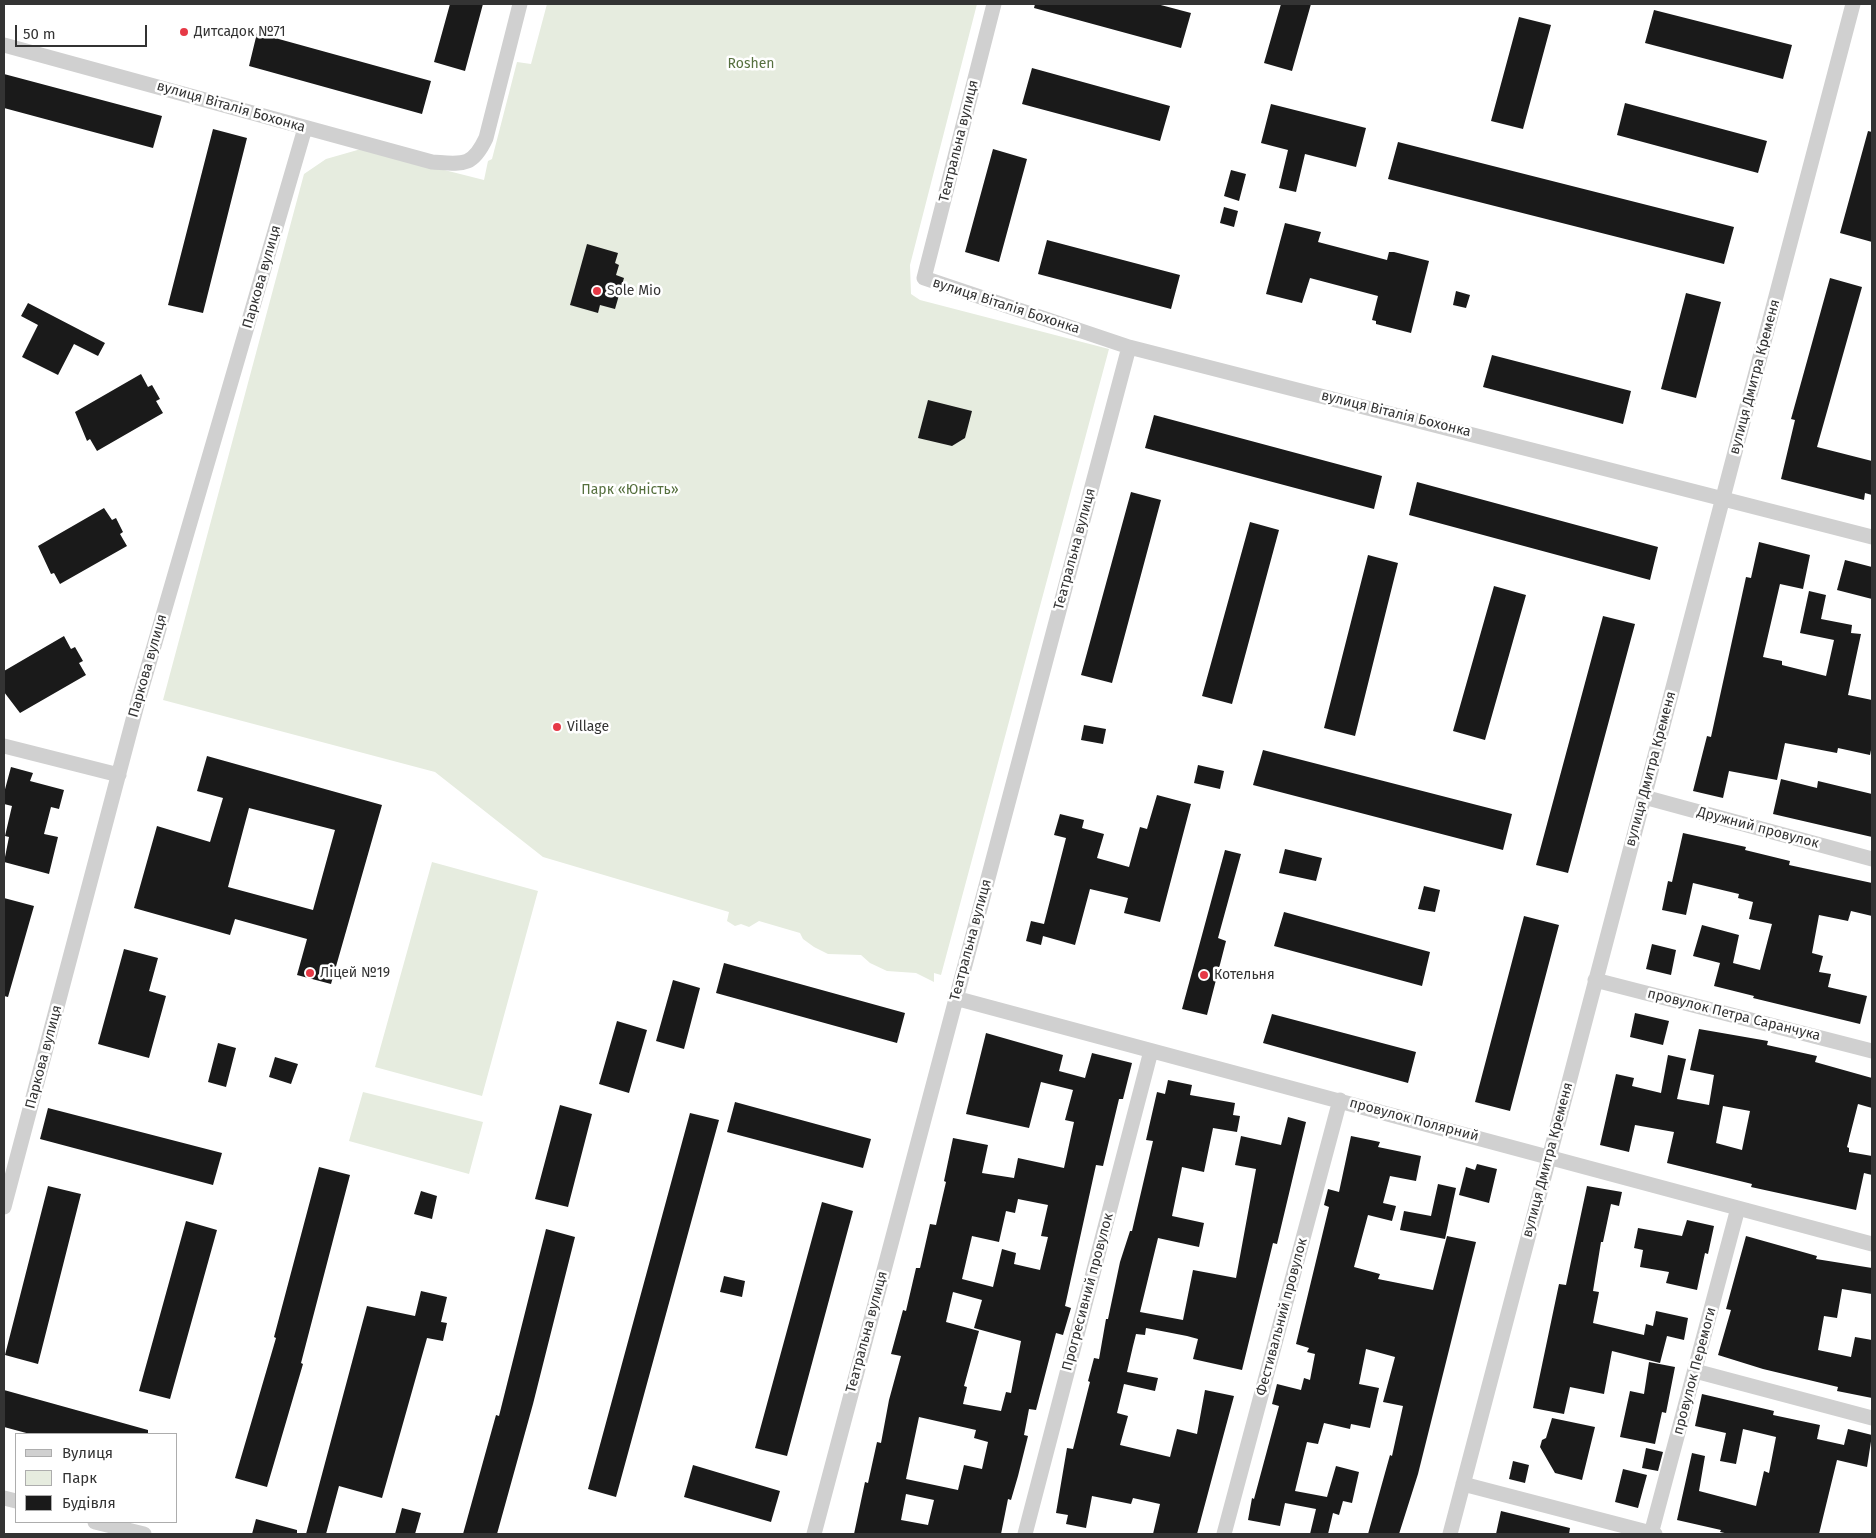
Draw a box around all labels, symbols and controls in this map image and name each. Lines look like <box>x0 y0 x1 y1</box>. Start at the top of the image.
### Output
scale bar <box>18 15 150 47</box>
place label: Дитсадок №71 <box>194 24 286 40</box>
text: 50 m <box>23 25 56 43</box>
marker: Дитсадок №71 <box>178 26 190 38</box>
park label: Roshen <box>727 56 775 72</box>
street label: вулиця Віталія Бохонка <box>155 78 307 136</box>
street label: Театральна вулиця <box>936 78 982 204</box>
street label: Паркова вулиця <box>239 223 285 331</box>
street label: вулиця Віталія Бохонка <box>930 274 1082 338</box>
place label: Sole Mio <box>607 283 661 299</box>
marker: Sole Mio <box>591 285 603 297</box>
street label: вулиця Дмитра Кременя <box>1726 298 1784 456</box>
street label: вулиця Віталія Бохонка <box>1319 387 1473 441</box>
park label: Парк «Юність» <box>581 482 679 498</box>
street label: Театральна вулиця <box>1051 486 1099 612</box>
street label: Паркова вулиця <box>125 612 171 720</box>
street label: вулиця Дмитра Кременя <box>1622 690 1680 848</box>
place label: Village <box>567 719 609 735</box>
marker: Village <box>551 721 563 733</box>
street label: Дружний провулок <box>1695 804 1821 852</box>
street label: Театральна вулиця <box>947 877 995 1003</box>
place label: Ліцей №19 <box>320 965 390 981</box>
marker: Ліцей №19 <box>304 967 316 979</box>
place label: Котельня <box>1214 967 1275 983</box>
marker: Котельня <box>1198 969 1210 981</box>
street label: провулок Петра Саранчука <box>1646 985 1822 1045</box>
street label: Паркова вулиця <box>22 1003 66 1111</box>
street label: вулиця Дмитра Кременя <box>1519 1081 1577 1239</box>
street label: провулок Полярний <box>1348 1095 1480 1145</box>
street label: Прогресивний провулок <box>1059 1211 1117 1373</box>
street label: Фестивальний провулок <box>1253 1236 1311 1398</box>
street label: Театральна вулиця <box>843 1269 891 1395</box>
street label: провулок Перемоги <box>1670 1305 1720 1437</box>
legend <box>15 1433 178 1523</box>
text: Вулиця <box>62 1444 113 1462</box>
text: Парк <box>62 1469 97 1487</box>
text: Будівля <box>62 1494 116 1512</box>

